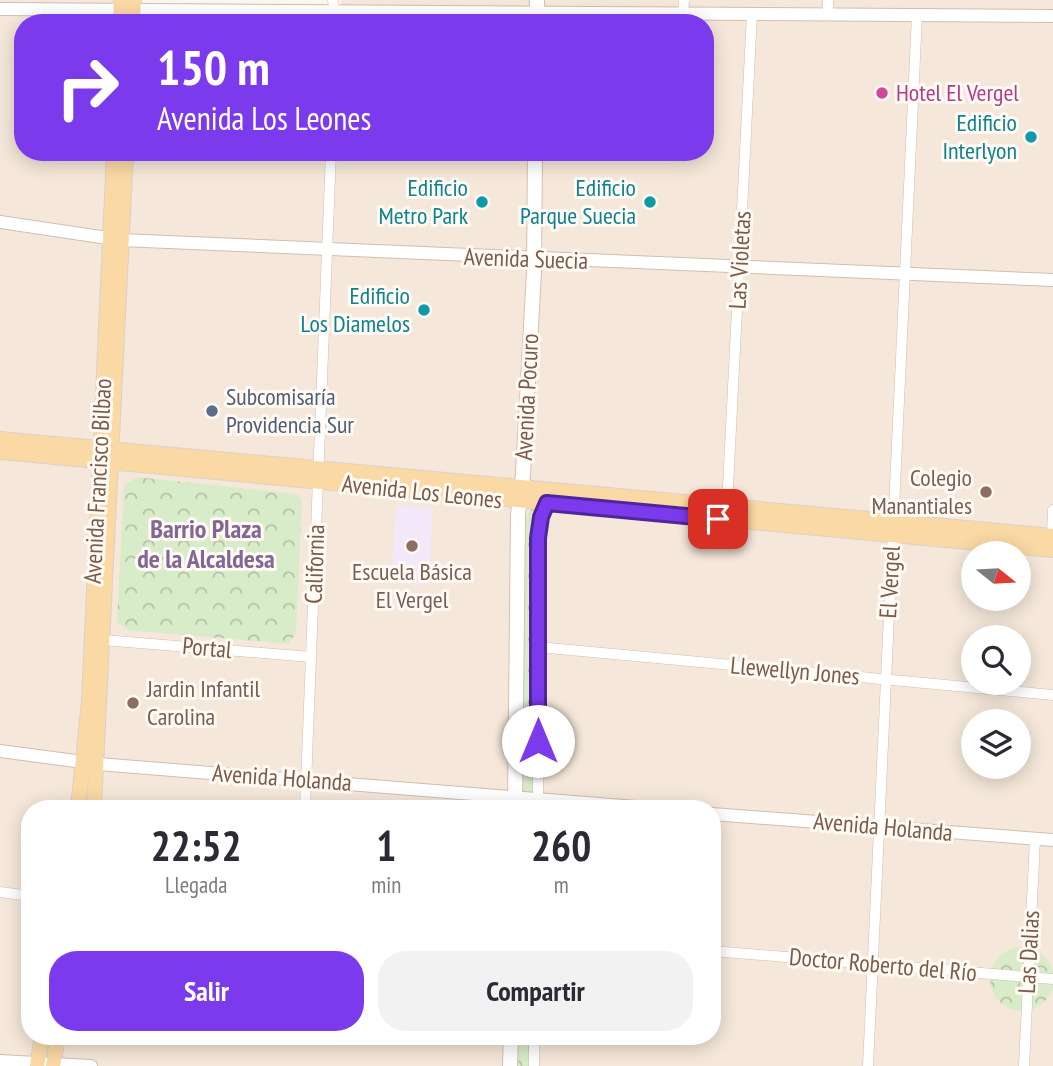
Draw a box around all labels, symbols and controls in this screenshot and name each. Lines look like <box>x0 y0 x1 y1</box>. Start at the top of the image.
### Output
text: 150 m <box>157 35 270 99</box>
icon: right <box>42 42 133 133</box>
place label: Hotel El Vergel <box>896 77 1019 108</box>
marker: Hotel El Vergel <box>874 85 890 101</box>
text: Avenida Los Leones <box>157 97 371 139</box>
place label: Edificio Interlyon <box>942 107 1017 166</box>
marker: Edificio Interlyon <box>1023 129 1039 145</box>
place label: Edificio Metro Park <box>379 172 469 231</box>
place label: Edificio Parque Suecia <box>520 172 636 231</box>
marker: Edificio Metro Park <box>474 194 490 210</box>
marker: Edificio Parque Suecia <box>642 194 658 210</box>
street label: Las Violetas <box>721 210 758 310</box>
street label: Avenida Suecia <box>463 241 589 276</box>
place label: Edificio Los Diamelos <box>301 280 410 339</box>
marker: Edificio Los Diamelos <box>416 302 432 318</box>
street label: Avenida Pocuro <box>508 333 545 461</box>
street label: Avenida Francisco Bilbao <box>77 378 118 584</box>
place label: Subcomisaría Providencia Sur <box>226 381 354 440</box>
marker: Subcomisaría Providencia Sur <box>204 403 220 419</box>
place label: Colegio Manantiales <box>871 462 972 521</box>
street label: Avenida Los Leones <box>341 468 504 515</box>
marker: Colegio Manantiales <box>978 484 994 500</box>
pin <box>688 489 748 549</box>
icon: arrive <box>699 500 737 538</box>
district label: Barrio Plaza de la Alcaldesa <box>137 512 275 575</box>
street label: California <box>298 524 331 604</box>
marker: Escuela Básica El Vergel <box>404 538 420 554</box>
north arrow <box>961 541 1031 611</box>
map controls <box>961 541 1031 779</box>
street label: El Vergel <box>872 544 907 619</box>
place label: Escuela Básica El Vergel <box>352 556 472 615</box>
button: search <box>961 625 1031 695</box>
street label: Portal <box>181 630 233 665</box>
street label: Llewellyn Jones <box>729 649 861 692</box>
place label: Jardin Infantil Carolina <box>146 673 260 732</box>
marker: Jardin Infantil Carolina <box>125 695 141 711</box>
position arrow <box>501 704 575 778</box>
button: layers <box>961 709 1031 779</box>
street label: Avenida Holanda <box>211 757 353 798</box>
street label: Avenida Holanda <box>812 805 954 848</box>
text: 22:52 <box>151 818 242 873</box>
text: 1 <box>376 818 396 873</box>
text: 260 <box>531 818 591 873</box>
text: Llegada <box>165 870 227 899</box>
text: min <box>371 870 401 899</box>
text: m <box>554 870 569 899</box>
street label: Las Dalias <box>1011 910 1046 994</box>
street label: Doctor Roberto del Río <box>788 941 978 988</box>
button: Salir <box>49 951 364 1031</box>
button: Compartir <box>378 951 693 1031</box>

